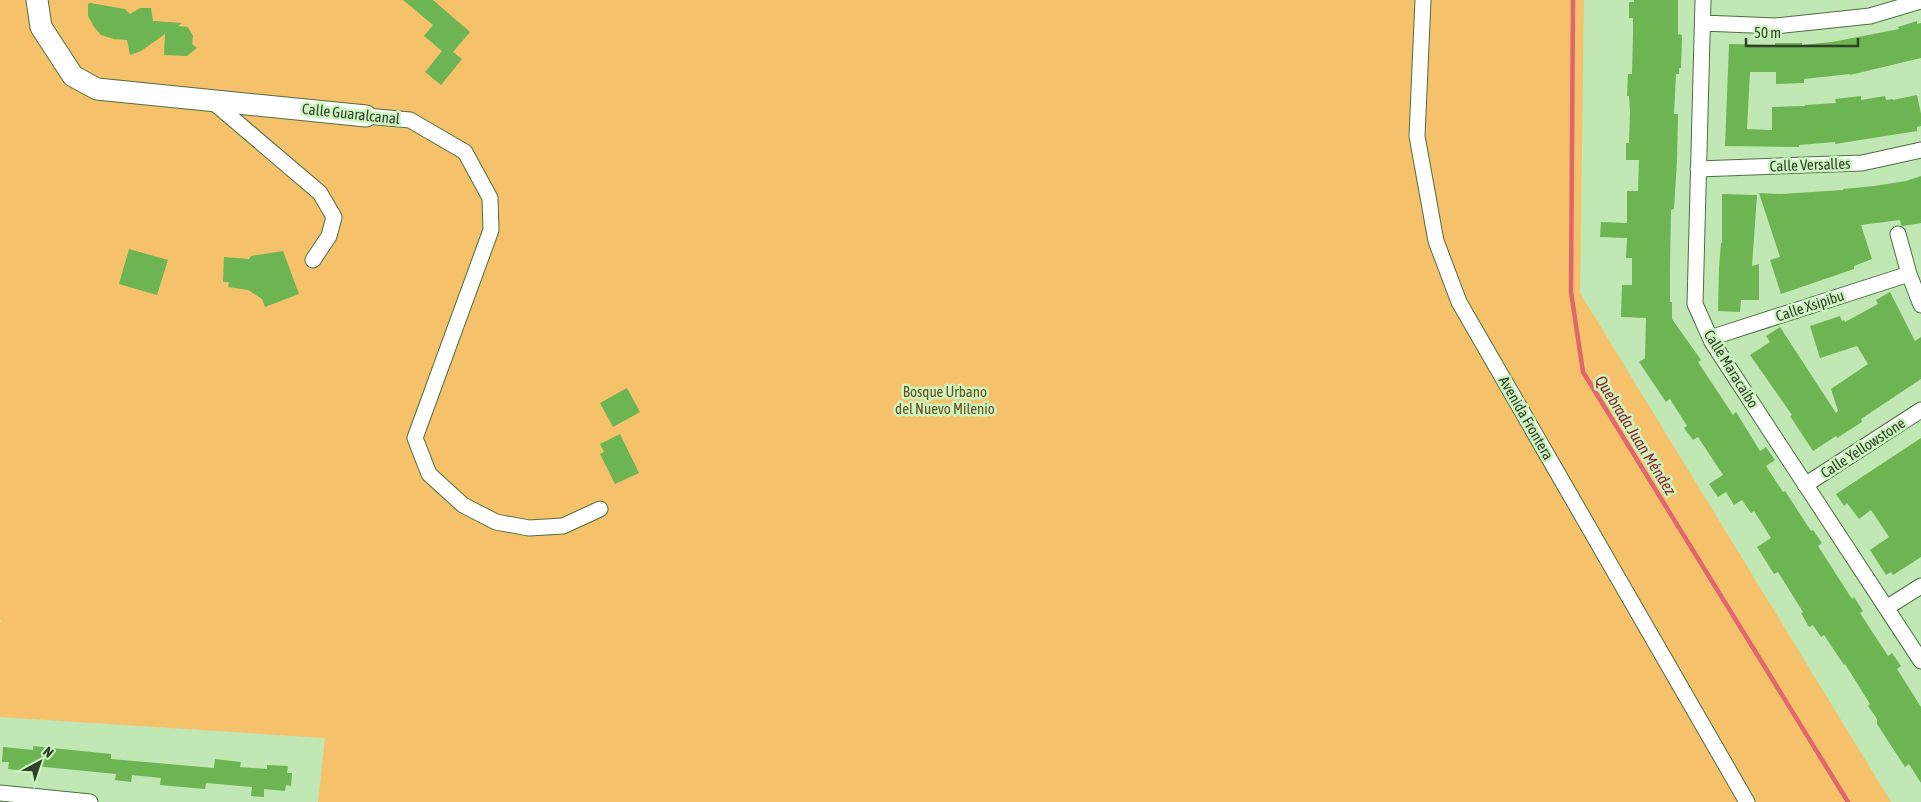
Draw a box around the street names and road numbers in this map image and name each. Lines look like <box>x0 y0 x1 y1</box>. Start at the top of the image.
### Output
street label: Calle Guaralcanal <box>301 100 401 127</box>
street label: Calle Versalles <box>1769 155 1851 174</box>
street label: Calle Xsipibu <box>1774 286 1846 325</box>
street label: Calle Maracaibo <box>1701 327 1762 411</box>
street label: Avenida Frontera <box>1496 373 1557 463</box>
street label: Calle Yellowstone <box>1817 414 1908 481</box>

